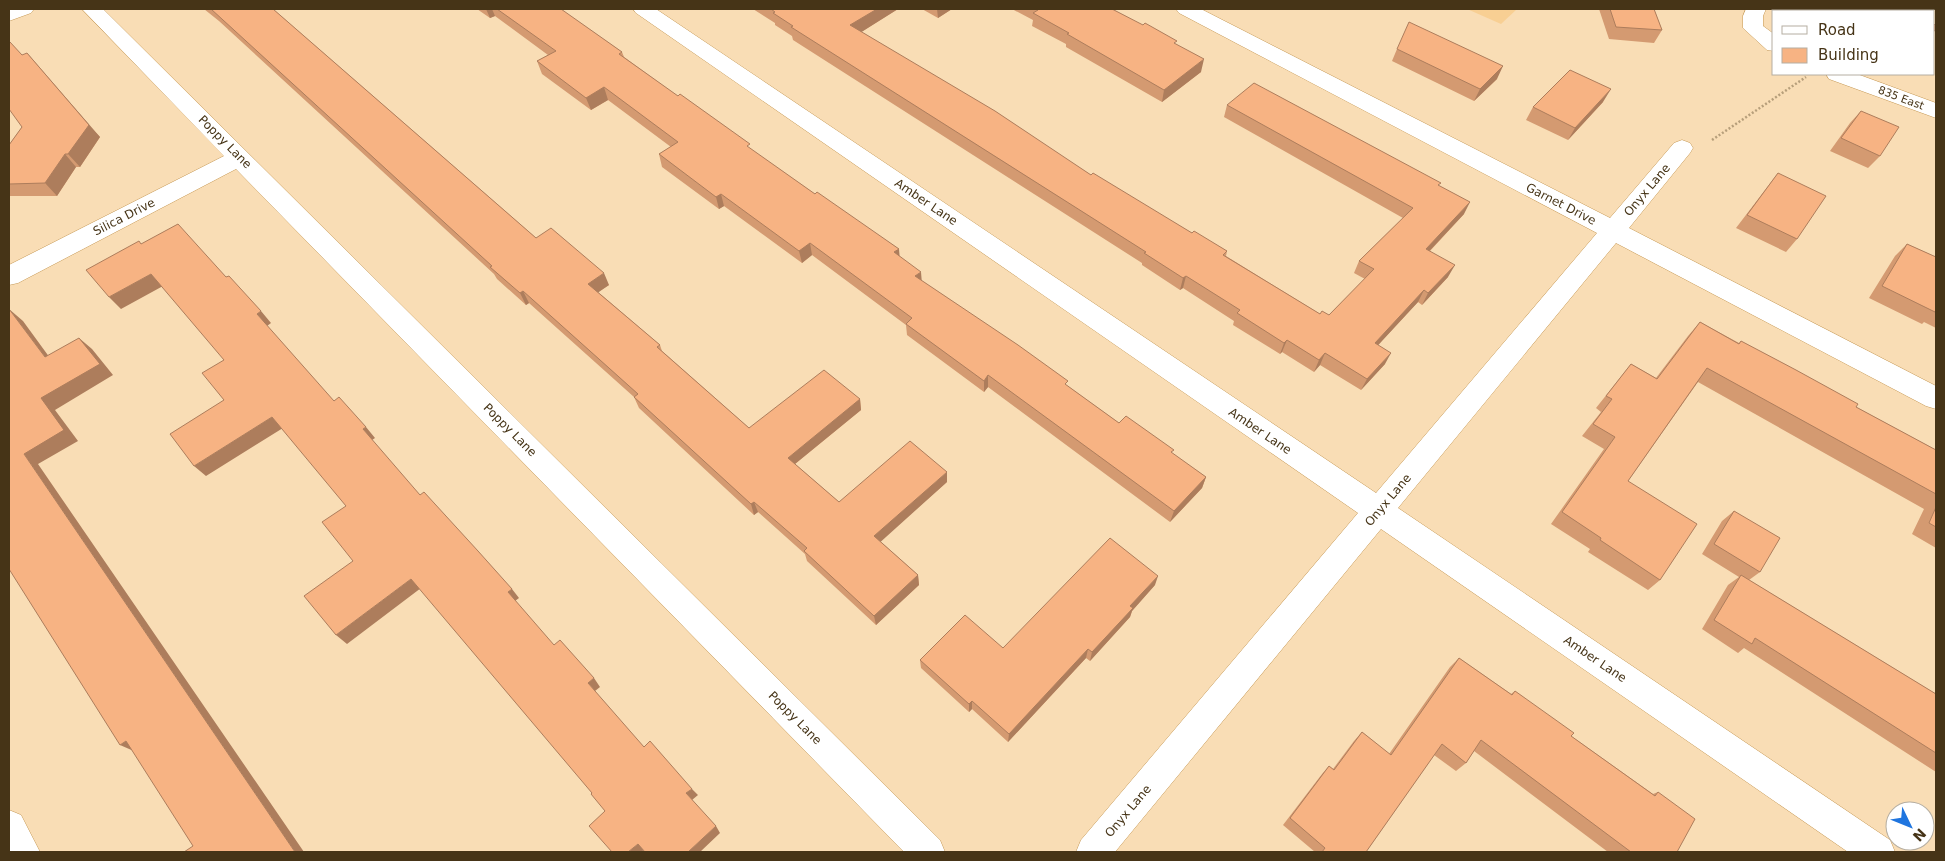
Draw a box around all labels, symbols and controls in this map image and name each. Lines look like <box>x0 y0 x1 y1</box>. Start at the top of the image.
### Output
legend <box>1772 10 1935 75</box>
text: Road <box>1818 21 1856 39</box>
text: Building <box>1818 46 1879 64</box>
street label: 835 East <box>1876 83 1926 113</box>
street label: Poppy Lane <box>196 113 254 171</box>
street label: Onyx Lane <box>1621 161 1673 219</box>
street label: Amber Lane <box>892 176 960 228</box>
street label: Garnet Drive <box>1524 180 1598 228</box>
street label: Silica Drive <box>91 195 157 239</box>
street label: Poppy Lane <box>481 401 539 459</box>
street label: Amber Lane <box>1226 405 1294 457</box>
street label: Onyx Lane <box>1362 471 1414 529</box>
street label: Amber Lane <box>1561 633 1629 685</box>
street label: Poppy Lane <box>766 689 824 747</box>
street label: Onyx Lane <box>1102 782 1154 840</box>
north arrow <box>1885 801 1935 851</box>
text: N <box>1910 825 1929 845</box>

